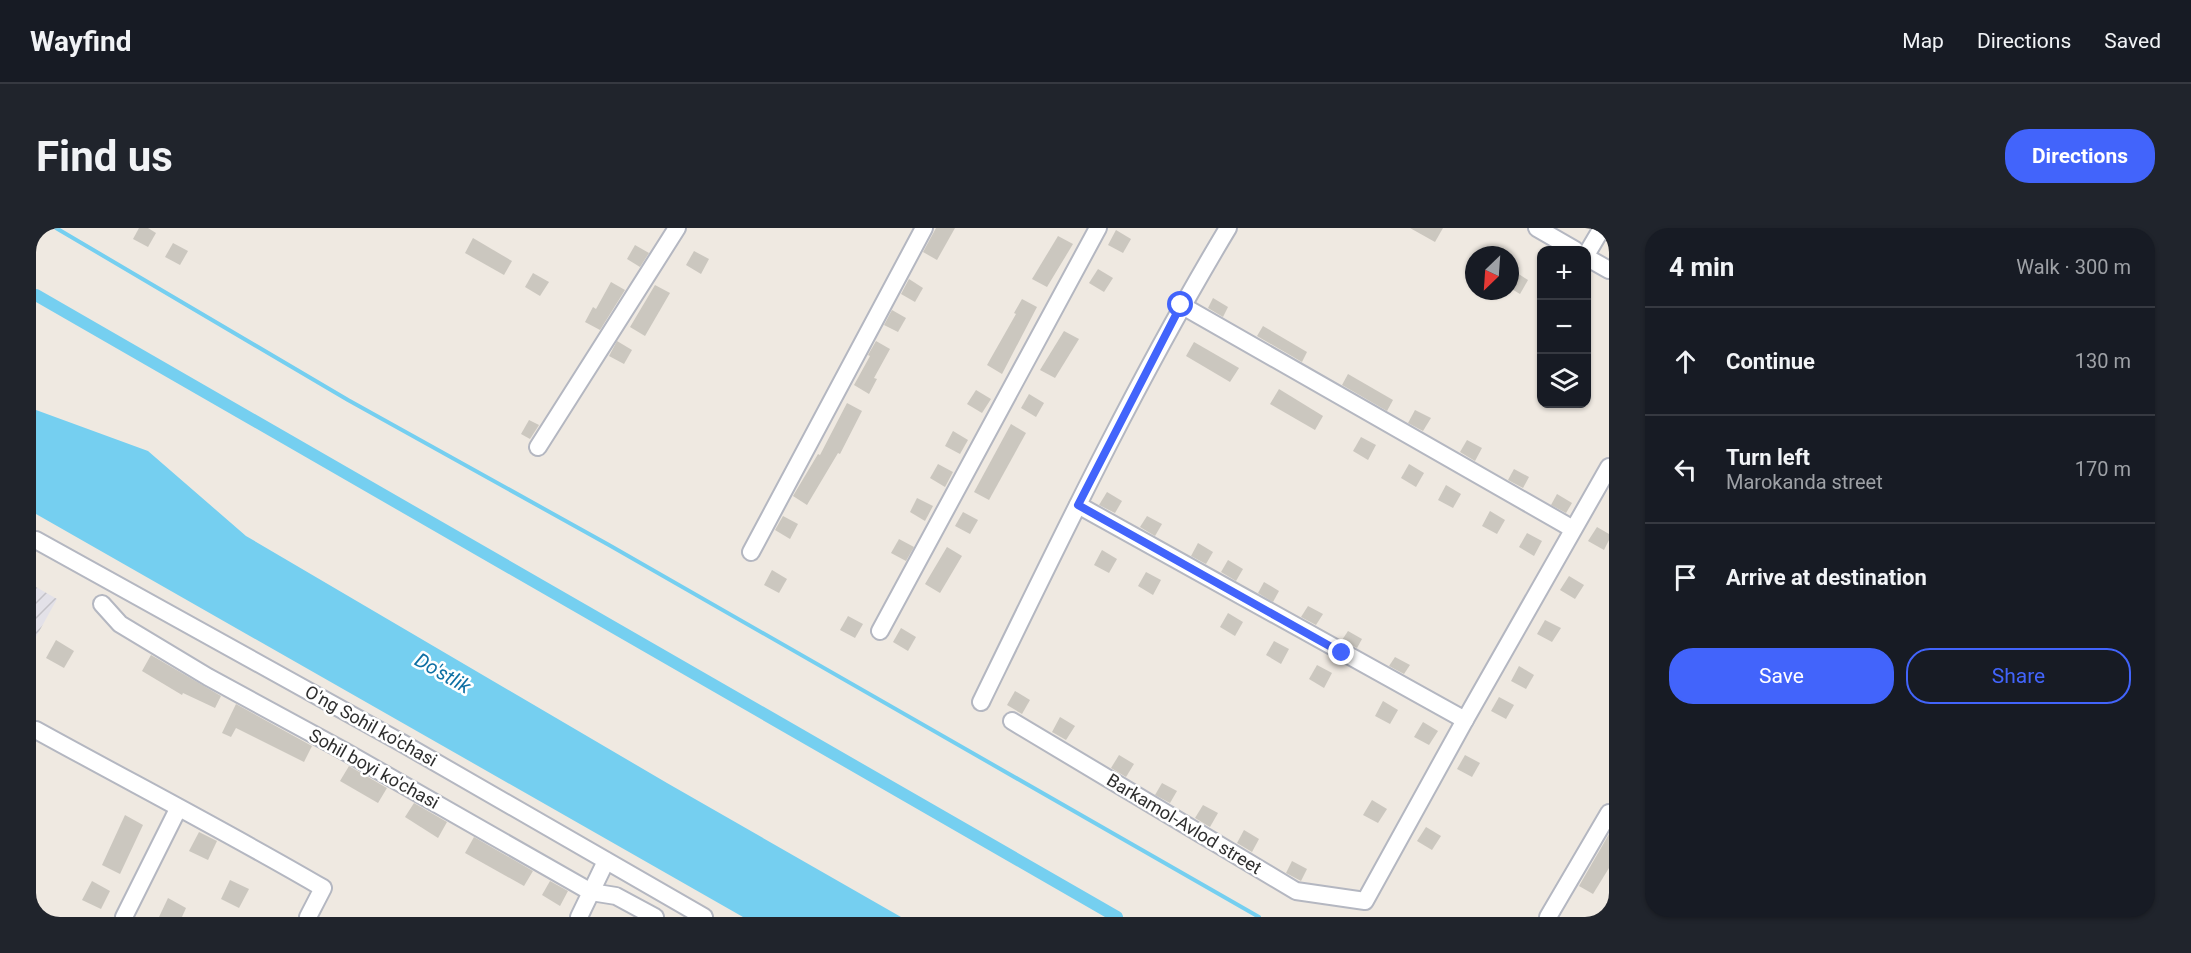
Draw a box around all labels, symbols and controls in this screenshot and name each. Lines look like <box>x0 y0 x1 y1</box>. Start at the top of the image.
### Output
text: Wayfind <box>30 25 131 58</box>
text: Map <box>1902 29 1944 53</box>
text: Directions <box>1977 29 2071 53</box>
text: Saved <box>2104 29 2161 53</box>
button: Directions <box>2005 129 2155 183</box>
text: Find us <box>36 132 173 181</box>
north arrow <box>1465 246 1519 300</box>
map controls <box>1537 246 1591 408</box>
button: + <box>1537 246 1591 300</box>
text: 4 min <box>1669 252 1734 282</box>
text: Walk · 300 m <box>2016 255 2131 279</box>
route start <box>1167 291 1193 317</box>
button: − <box>1537 300 1591 354</box>
icon: ahead <box>1669 345 1702 378</box>
text: Continue <box>1726 349 1815 374</box>
text: 130 m <box>2075 349 2131 373</box>
button: layers <box>1537 354 1591 408</box>
text: Turn left <box>1726 445 1810 470</box>
icon: left <box>1669 453 1702 486</box>
text: 170 m <box>2075 457 2131 481</box>
text: Marokanda street <box>1726 470 1883 494</box>
icon: arrive <box>1669 561 1702 594</box>
text: Arrive at destination <box>1726 565 1927 590</box>
route end <box>1328 639 1354 665</box>
water label: Do'stlik <box>411 647 476 699</box>
button: Save <box>1669 648 1894 704</box>
button: Share <box>1906 648 2131 704</box>
street label: O'ng Sohil ko'chasi <box>302 681 441 771</box>
street label: Sohil boyi ko'chasi <box>306 724 443 813</box>
street label: Barkamol-Avlod street <box>1103 769 1266 878</box>

